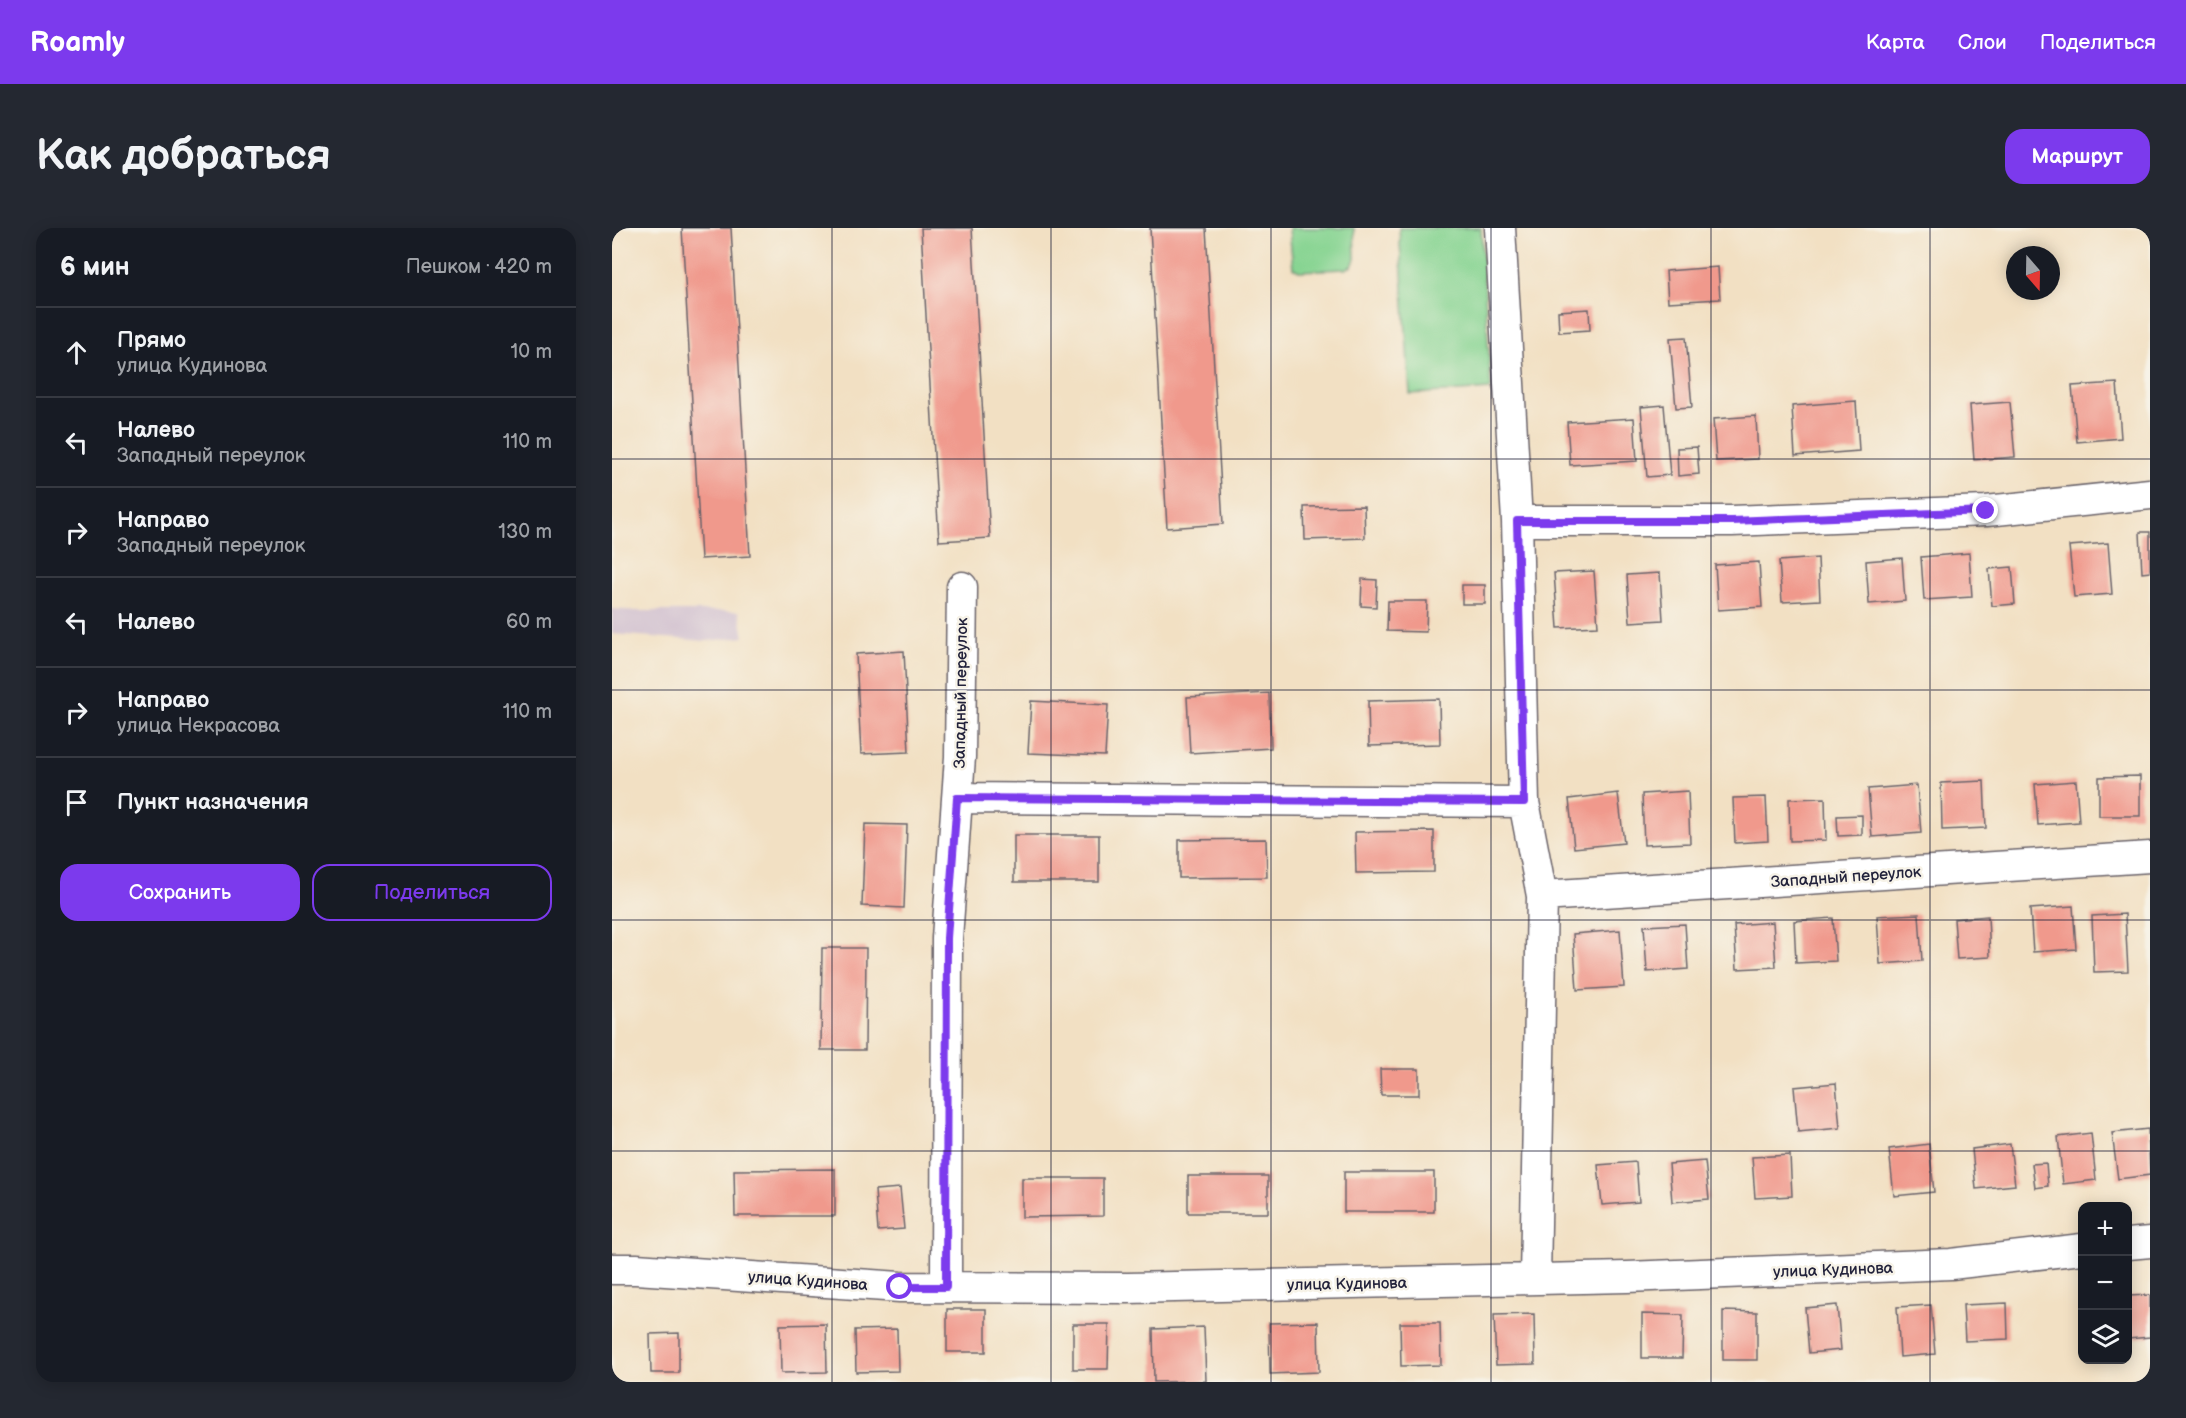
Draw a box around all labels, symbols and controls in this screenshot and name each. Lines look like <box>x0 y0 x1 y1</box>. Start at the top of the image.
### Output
text: Roamly <box>30 26 125 59</box>
text: Карта <box>1866 30 1925 55</box>
text: Слои <box>1958 30 2007 55</box>
text: Поделиться <box>2040 30 2156 55</box>
button: Маршрут <box>2005 129 2150 184</box>
text: Как добраться <box>36 131 331 182</box>
north arrow <box>2006 246 2060 300</box>
text: 6 мин <box>60 252 130 283</box>
text: Пешком · 420 m <box>406 255 552 279</box>
text: Прямо <box>117 327 186 354</box>
icon: ahead <box>60 336 93 369</box>
text: 10 m <box>511 340 552 364</box>
text: улица Кудинова <box>117 354 267 378</box>
text: Налево <box>117 417 195 444</box>
icon: left <box>60 426 93 459</box>
text: 110 m <box>503 430 552 454</box>
text: Западный переулок <box>117 444 305 468</box>
route end <box>1972 497 1998 523</box>
text: Направо <box>117 507 209 534</box>
icon: right <box>60 516 93 549</box>
text: 130 m <box>498 520 552 544</box>
text: Западный переулок <box>117 534 305 558</box>
icon: left <box>60 606 93 639</box>
text: Налево <box>117 609 195 636</box>
text: 60 m <box>506 610 552 634</box>
street label: Западный переулок <box>951 617 972 769</box>
text: Направо <box>117 687 209 714</box>
icon: right <box>60 696 93 729</box>
text: 110 m <box>503 700 552 724</box>
text: улица Некрасова <box>117 714 280 738</box>
icon: arrive <box>60 786 93 819</box>
text: Пункт назначения <box>117 789 309 816</box>
street label: Западный переулок <box>1770 863 1922 892</box>
button: Сохранить <box>60 864 300 921</box>
button: Поделиться <box>312 864 552 921</box>
map controls <box>2078 1202 2132 1364</box>
button: + <box>2078 1202 2132 1256</box>
button: − <box>2078 1256 2132 1310</box>
street label: улица Кудинова <box>1773 1259 1894 1282</box>
street label: улица Кудинова <box>747 1268 869 1295</box>
route start <box>886 1273 912 1299</box>
street label: улица Кудинова <box>1287 1274 1408 1295</box>
button: layers <box>2078 1310 2132 1364</box>

